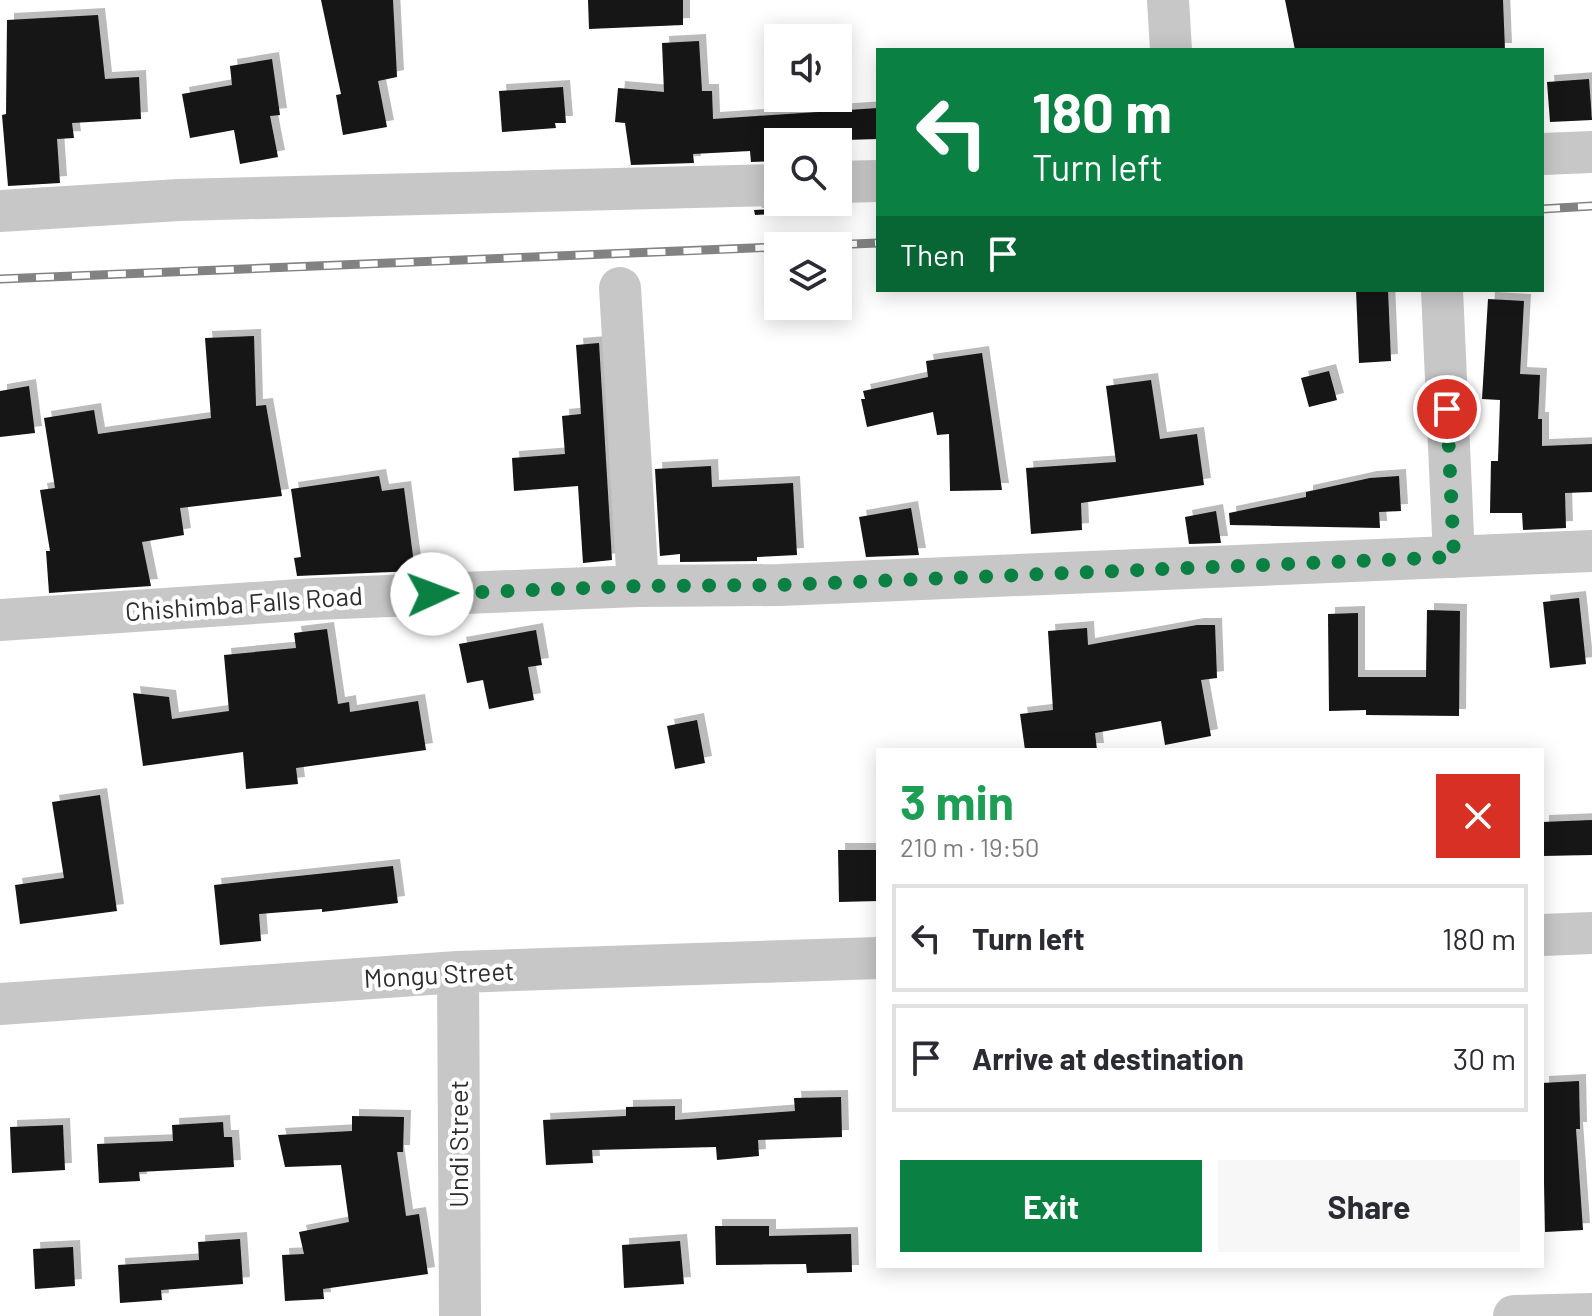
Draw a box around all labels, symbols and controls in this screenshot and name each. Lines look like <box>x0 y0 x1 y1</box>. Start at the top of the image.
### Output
map controls <box>764 24 852 320</box>
button: sound <box>764 24 852 112</box>
text: 180 m <box>1032 77 1172 144</box>
icon: left <box>900 80 1004 184</box>
button: search <box>764 128 852 216</box>
text: Turn left <box>1032 145 1163 188</box>
button: layers <box>764 232 852 320</box>
icon: arrive <box>981 232 1025 276</box>
text: Then <box>900 236 965 272</box>
pin <box>1413 375 1481 443</box>
icon: arrive <box>1425 387 1469 431</box>
position arrow <box>390 552 474 636</box>
street label: Chishimba Falls Road <box>124 579 364 626</box>
text: 3 min <box>900 772 1014 830</box>
button: close <box>1436 774 1520 858</box>
text: 210 m · 19:50 <box>900 831 1039 862</box>
icon: left <box>904 916 948 960</box>
text: Turn left <box>972 920 1085 956</box>
text: 180 m <box>1442 920 1516 956</box>
street label: Mongu Street <box>363 954 515 993</box>
icon: arrive <box>904 1036 948 1080</box>
text: Arrive at destination <box>972 1040 1244 1076</box>
text: 30 m <box>1453 1040 1516 1076</box>
street label: Undi Street <box>442 1080 473 1208</box>
button: Exit <box>900 1160 1202 1252</box>
button: Share <box>1218 1160 1520 1252</box>

